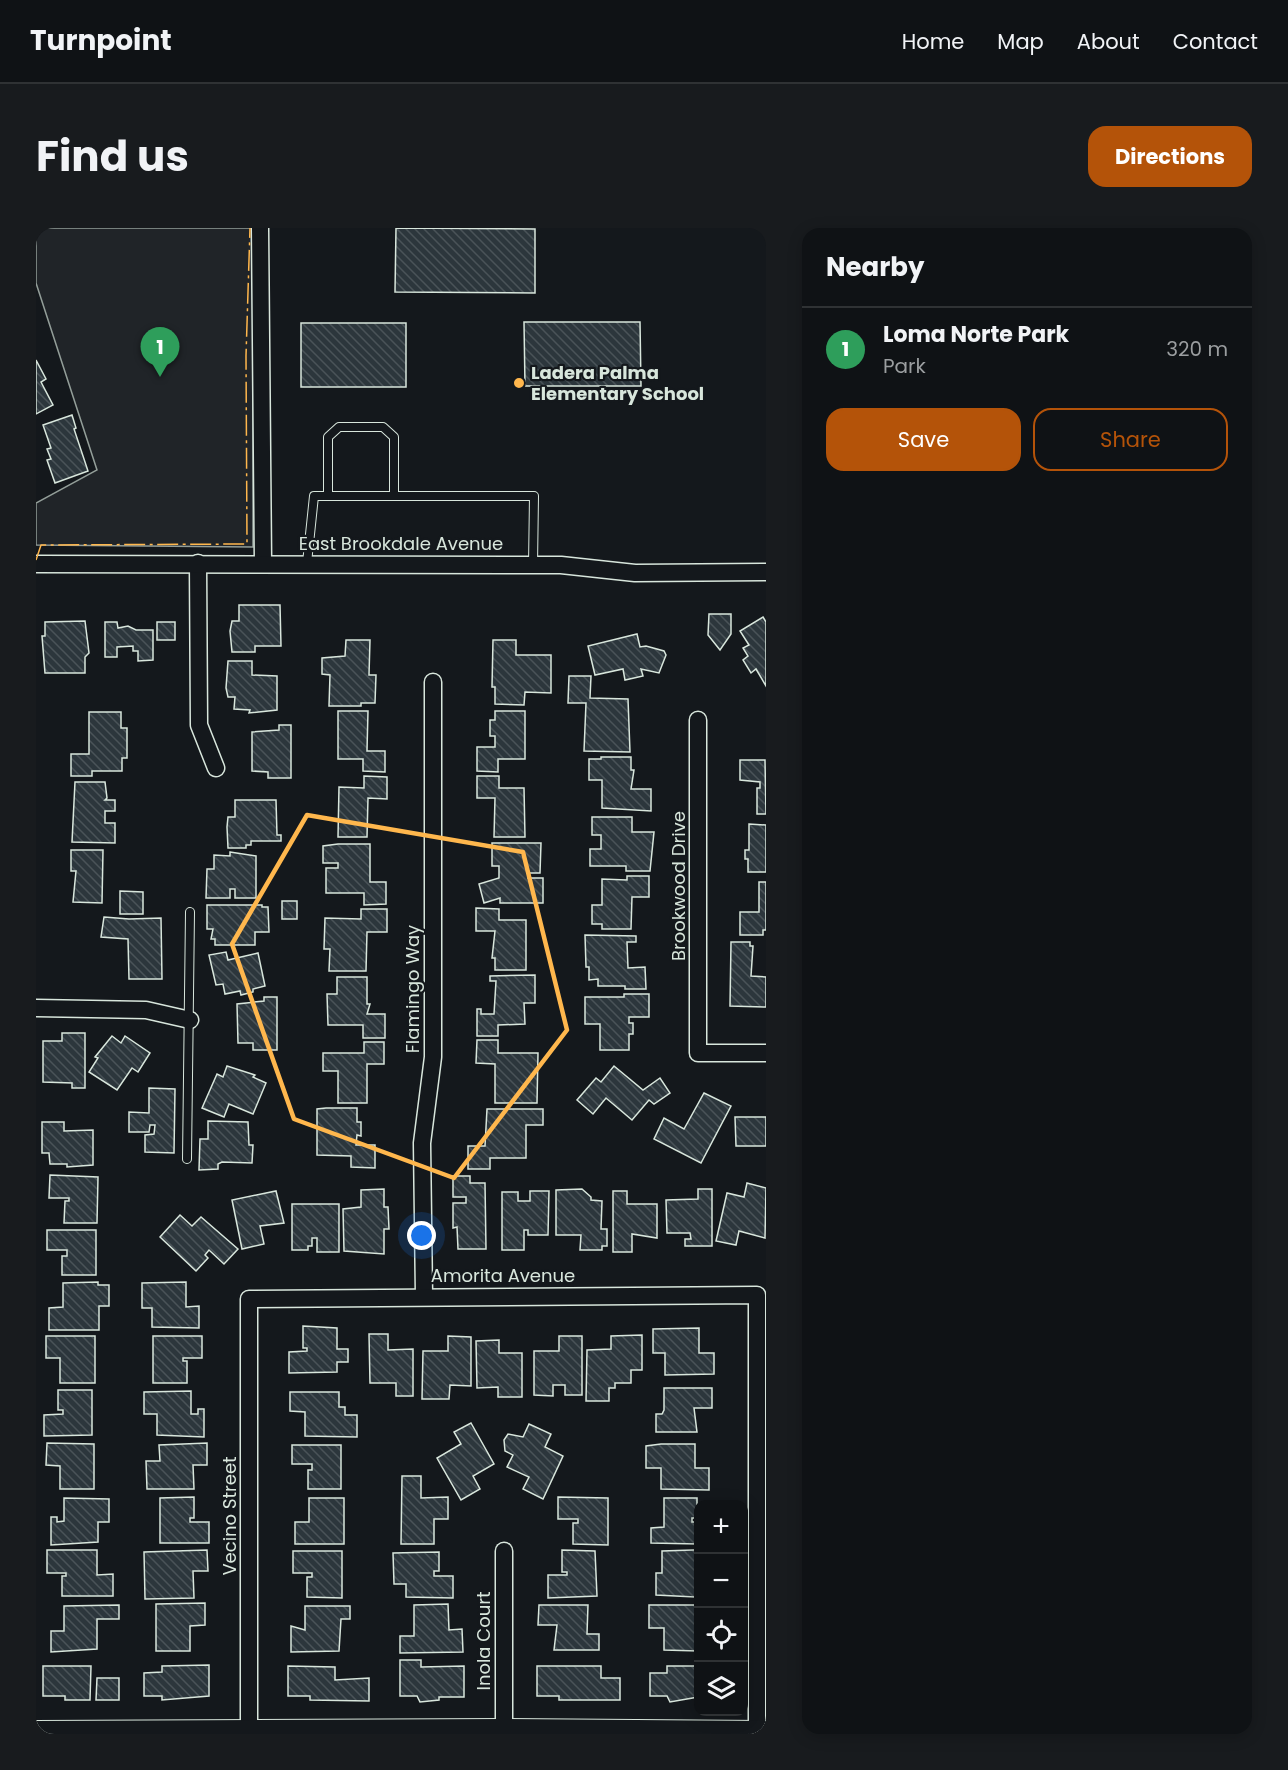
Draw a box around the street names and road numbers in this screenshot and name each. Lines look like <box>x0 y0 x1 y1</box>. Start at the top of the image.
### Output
street label: East Brookdale Avenue <box>299 531 503 556</box>
street label: Brookwood Drive <box>666 811 691 961</box>
street label: Flamingo Way <box>400 925 425 1053</box>
street label: Amorita Avenue <box>431 1263 575 1288</box>
street label: Vecino Street <box>217 1456 242 1576</box>
street label: Inola Court <box>471 1591 496 1691</box>

